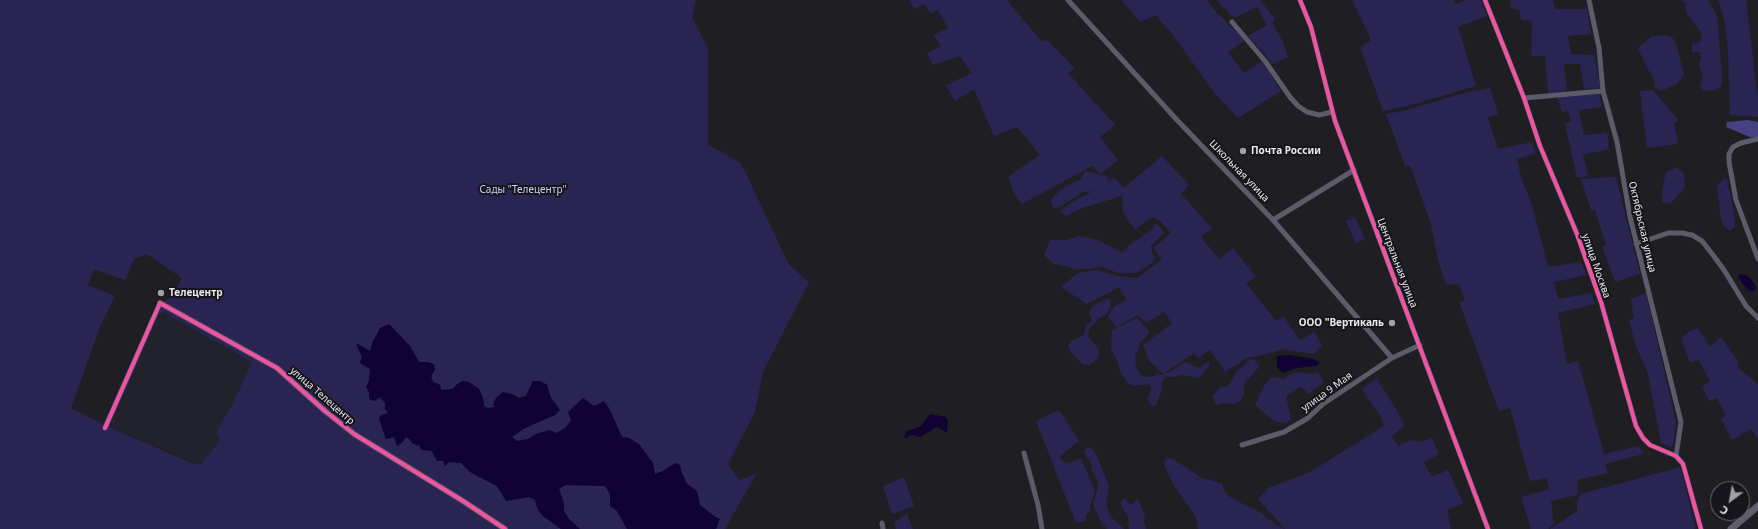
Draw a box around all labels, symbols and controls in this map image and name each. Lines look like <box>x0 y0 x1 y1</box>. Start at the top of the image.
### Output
street label: Школьная улица <box>1207 138 1271 204</box>
place label: Почта России <box>1251 145 1321 157</box>
marker: Почта России <box>1238 146 1248 156</box>
street label: Октябрьская улица <box>1626 180 1658 274</box>
park label: Сады "Телецентр" <box>479 184 567 196</box>
street label: Центральная улица <box>1374 216 1420 310</box>
street label: улица Москва <box>1579 232 1613 300</box>
place label: Телецентр <box>169 287 223 299</box>
marker: Телецентр <box>156 288 166 298</box>
place label: ООО "Вертикаль <box>1299 317 1384 329</box>
marker: ООО "Вертикаль <box>1387 318 1397 328</box>
street label: улица Телецентр <box>287 365 357 427</box>
street label: улица 9 Мая <box>1299 370 1355 414</box>
north arrow <box>1710 481 1750 521</box>
text: С <box>1717 503 1731 519</box>

